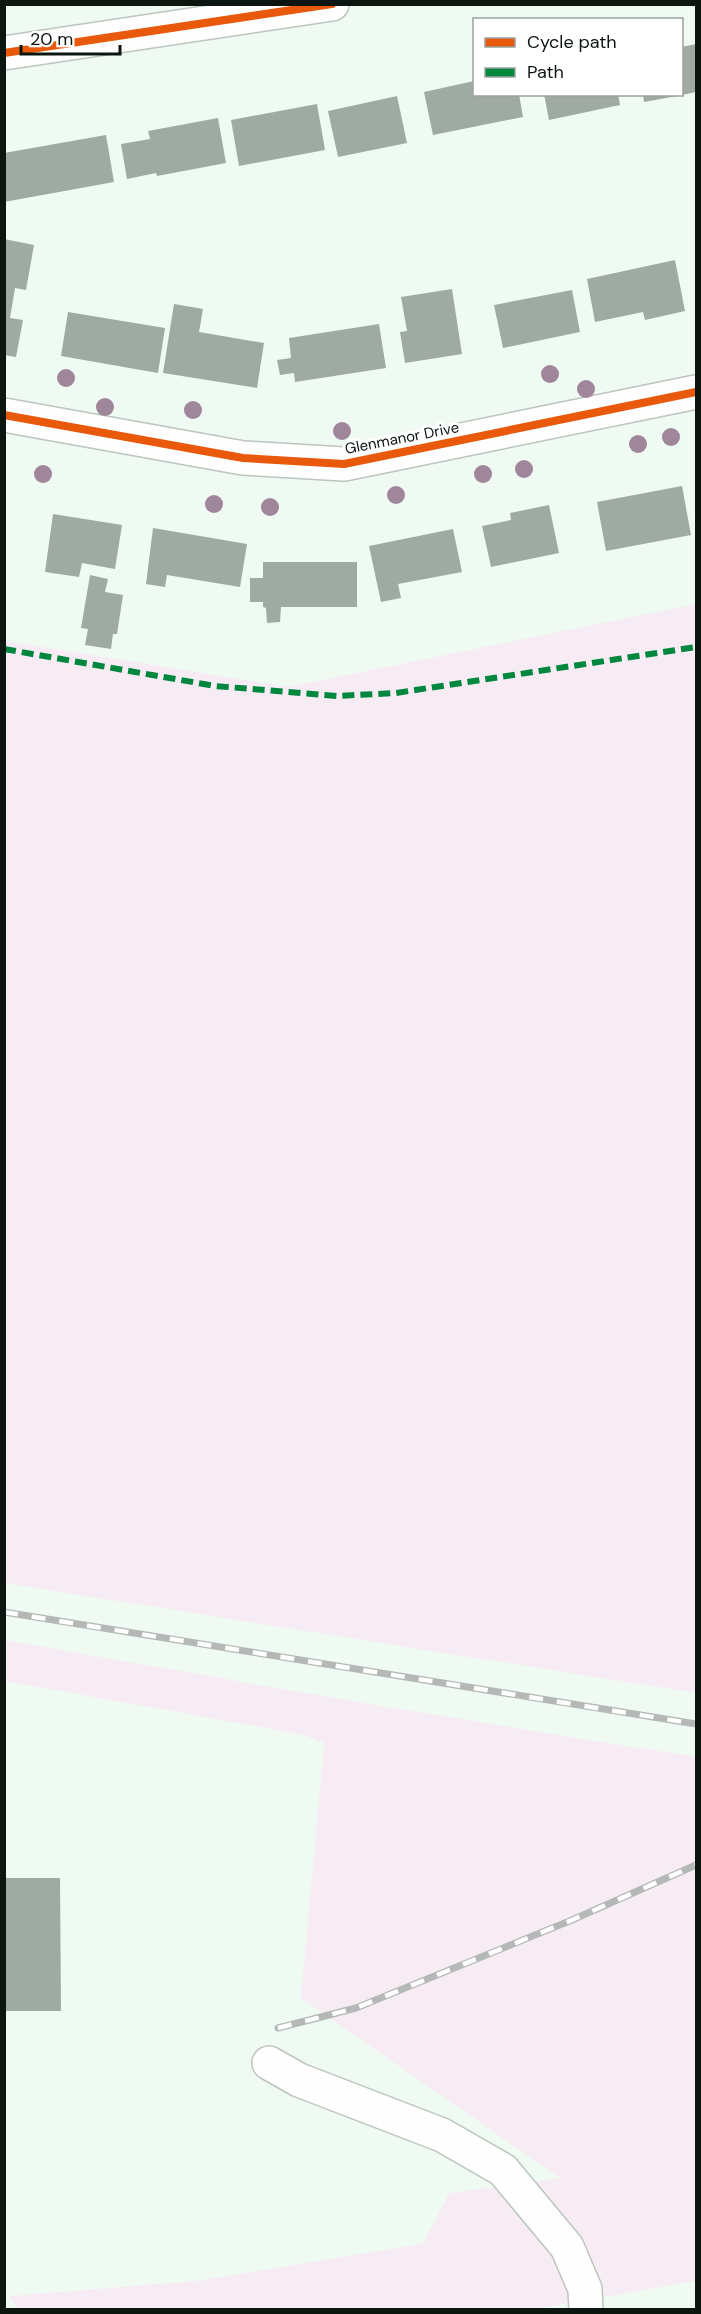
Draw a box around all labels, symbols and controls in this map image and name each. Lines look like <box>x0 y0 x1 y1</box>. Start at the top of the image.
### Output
scale bar <box>21 18 120 56</box>
legend <box>473 18 683 96</box>
text: 20 m <box>30 27 73 51</box>
text: Cycle path <box>527 30 617 54</box>
text: Path <box>527 60 564 84</box>
street label: Glenmanor Drive <box>343 417 461 459</box>

